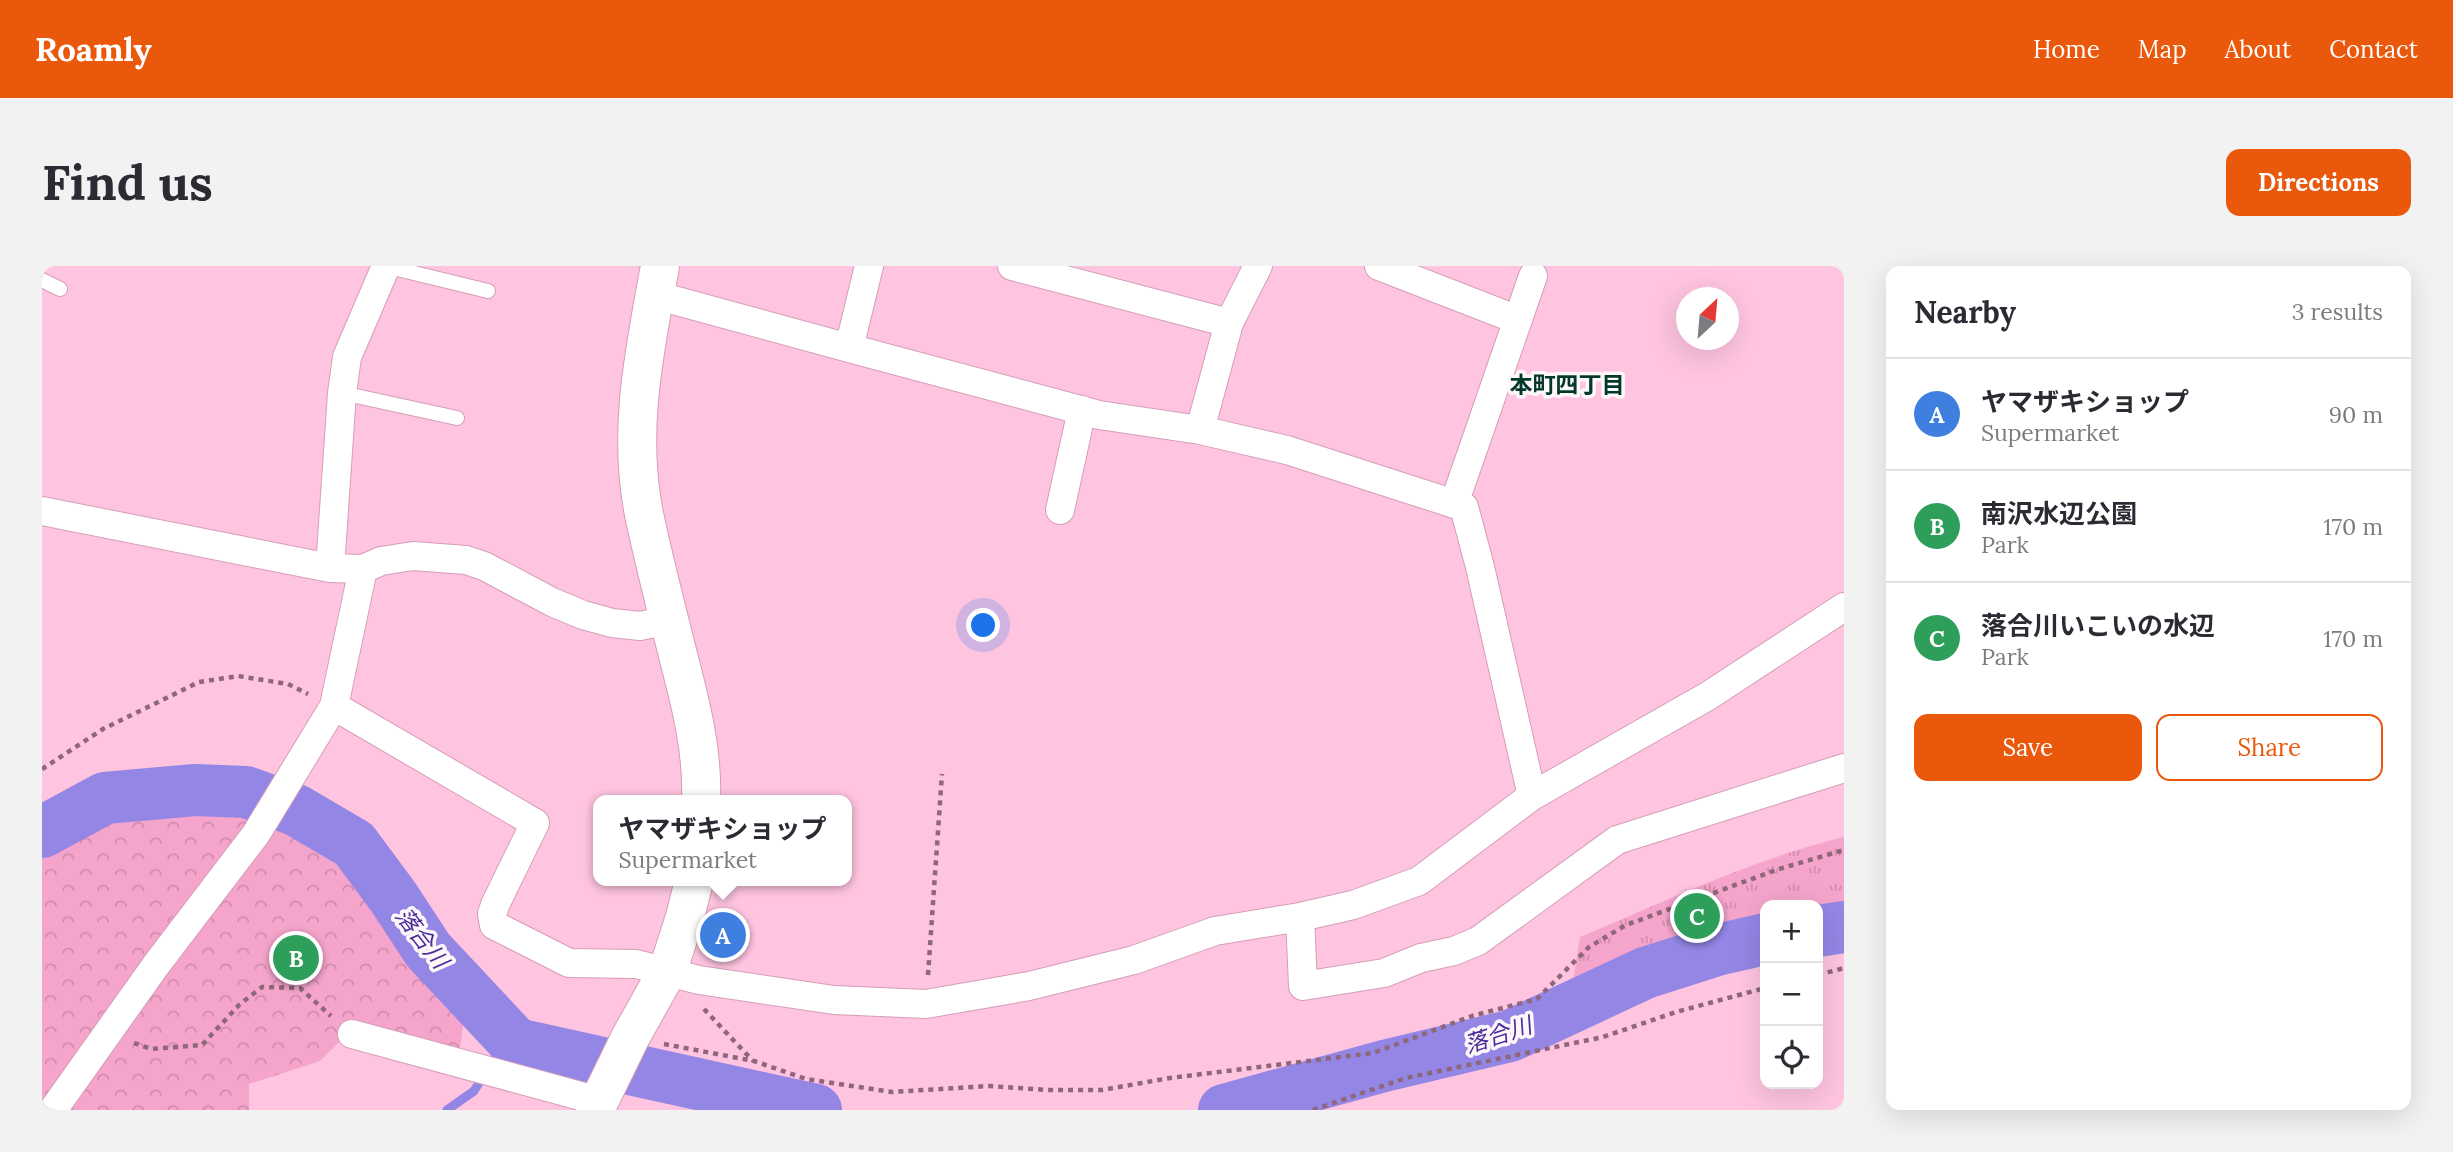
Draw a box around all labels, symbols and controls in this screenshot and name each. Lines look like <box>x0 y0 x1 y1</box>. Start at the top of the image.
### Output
text: Roamly <box>35 28 152 70</box>
text: Home <box>2033 34 2100 65</box>
text: Map <box>2138 34 2187 65</box>
text: About <box>2225 34 2291 65</box>
text: Contact <box>2329 34 2418 65</box>
button: Directions <box>2226 149 2411 216</box>
text: Find us <box>42 151 213 213</box>
north arrow <box>1676 287 1739 350</box>
text: Nearby <box>1914 293 2016 331</box>
text: 3 results <box>2292 297 2383 326</box>
district label: 本町四丁目 <box>1510 370 1625 399</box>
text: ヤマザキショップ <box>1981 385 2189 418</box>
text: A <box>1929 400 1945 429</box>
text: 90 m <box>2329 400 2383 429</box>
text: Supermarket <box>1981 418 2119 447</box>
text: 南沢水辺公園 <box>1981 497 2137 530</box>
text: B <box>1929 512 1945 541</box>
text: 170 m <box>2323 512 2383 541</box>
text: Park <box>1981 530 2029 559</box>
your location <box>966 608 1000 642</box>
text: 落合川いこいの水辺 <box>1981 609 2215 642</box>
text: C <box>1929 624 1945 653</box>
text: 170 m <box>2323 624 2383 653</box>
text: Park <box>1981 642 2029 671</box>
button: Save <box>1914 714 2142 781</box>
button: Share <box>2156 714 2383 781</box>
popup <box>593 795 852 886</box>
text: ヤマザキショップ <box>618 812 827 845</box>
text: Supermarket <box>618 845 757 874</box>
pin: C <box>1674 890 1720 942</box>
map controls <box>1760 900 1823 1089</box>
button: + <box>1760 900 1823 963</box>
water label: 落合川 <box>390 902 457 976</box>
pin: A <box>700 909 746 961</box>
pin: B <box>273 932 319 984</box>
button: − <box>1760 963 1823 1026</box>
water label: 落合川 <box>1461 1009 1538 1059</box>
button: locate <box>1760 1026 1823 1089</box>

